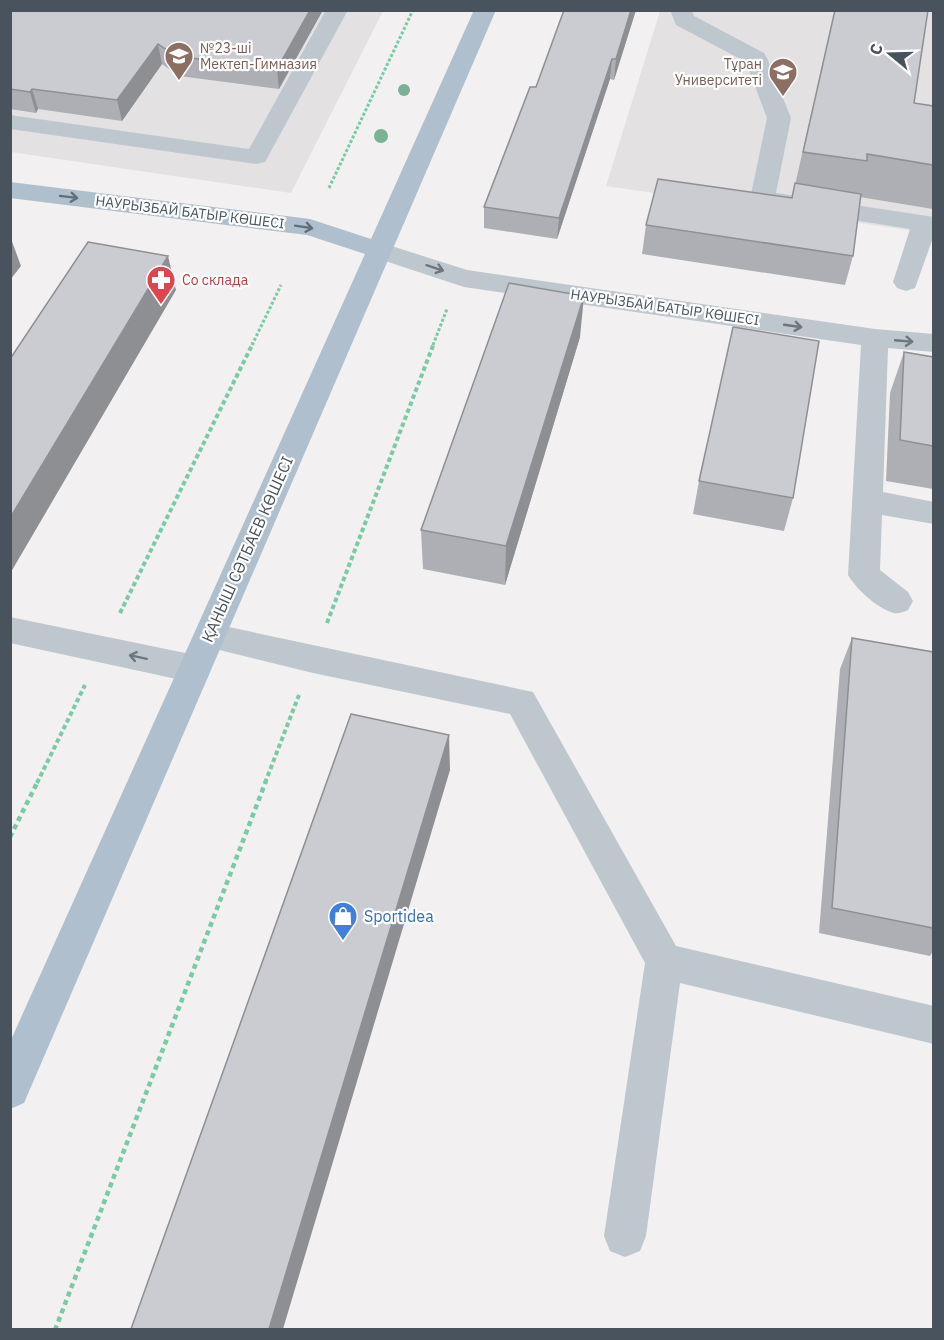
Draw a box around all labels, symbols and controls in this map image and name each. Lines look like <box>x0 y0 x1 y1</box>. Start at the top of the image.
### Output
north arrow <box>860 24 920 84</box>
place label: №23-ші Мектеп-Гимназия <box>200 39 317 73</box>
school or university icon: №23-ші Мектеп-Гимназия <box>163 40 195 82</box>
text: С <box>865 41 887 57</box>
place label: Тұран Университеті <box>675 55 762 89</box>
school or university icon: Тұран Университеті <box>767 56 799 98</box>
street label: НАУРЫЗБАЙ БАТЫР КӨШЕСІ <box>94 190 286 233</box>
one-way arrow <box>58 192 78 203</box>
one-way arrow <box>293 221 313 232</box>
pharmacy icon: Со склада <box>145 264 177 306</box>
one-way arrow <box>425 264 444 275</box>
place label: Со склада <box>182 271 249 289</box>
street label: НАУРЫЗБАЙ БАТЫР КӨШЕСІ <box>570 284 761 329</box>
one-way arrow <box>782 321 802 332</box>
one-way arrow <box>894 336 914 347</box>
street label: ҚАНЫШ СӘТБАЕВ КӨШЕСІ <box>197 453 297 645</box>
one-way arrow <box>128 651 148 662</box>
shop icon: Sportidea <box>327 900 359 942</box>
place label: Sportidea <box>364 906 434 926</box>

